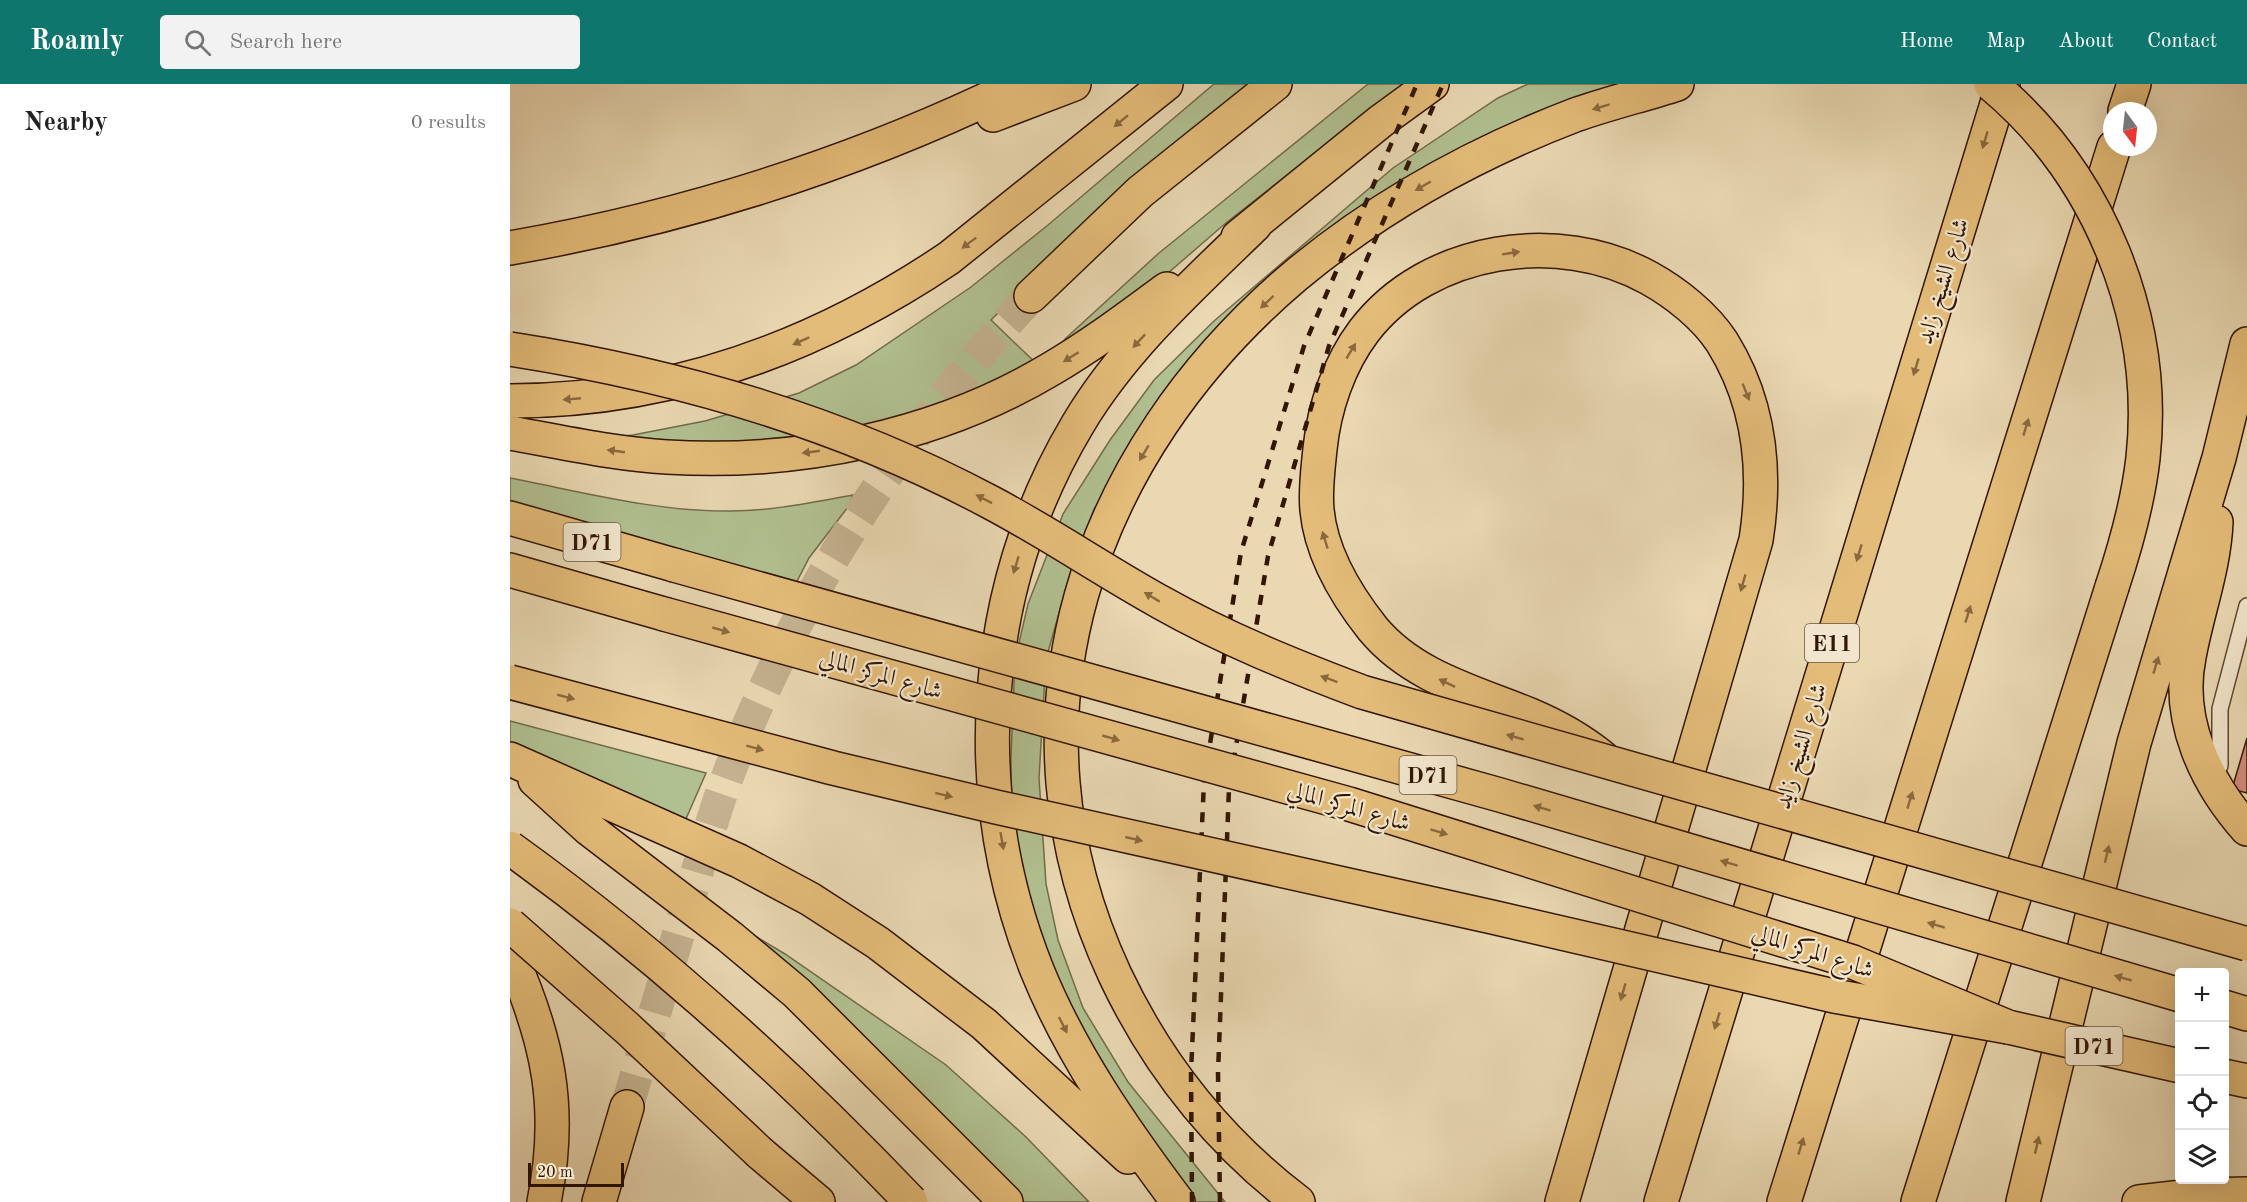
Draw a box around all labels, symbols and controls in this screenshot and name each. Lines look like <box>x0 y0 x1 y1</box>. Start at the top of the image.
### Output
search box <box>160 15 580 69</box>
icon: search <box>181 26 214 59</box>
text: Roamly <box>30 28 124 56</box>
text: Search here <box>229 31 342 53</box>
text: Home <box>1900 31 1953 52</box>
text: Map <box>1986 31 2025 52</box>
text: About <box>2058 31 2114 52</box>
text: Contact <box>2147 31 2217 52</box>
north arrow <box>2103 102 2157 156</box>
one-way arrow <box>1592 103 1610 112</box>
text: Nearby <box>24 110 108 136</box>
text: 0 results <box>411 113 486 133</box>
one-way arrow <box>1114 114 1129 127</box>
one-way arrow <box>1980 131 1990 149</box>
one-way arrow <box>1414 181 1431 191</box>
street label: شارع الشيخ زايد <box>1913 216 1981 349</box>
one-way arrow <box>962 237 977 249</box>
one-way arrow <box>1501 248 1520 257</box>
one-way arrow <box>1260 295 1274 309</box>
one-way arrow <box>1132 333 1146 348</box>
one-way arrow <box>792 336 810 346</box>
one-way arrow <box>1346 342 1356 359</box>
one-way arrow <box>1063 352 1079 363</box>
one-way arrow <box>1911 358 1920 376</box>
one-way arrow <box>1742 383 1751 401</box>
one-way arrow <box>563 394 582 403</box>
one-way arrow <box>2022 418 2031 436</box>
one-way arrow <box>1139 445 1150 461</box>
one-way arrow <box>607 447 626 456</box>
one-way arrow <box>801 447 820 456</box>
one-way arrow <box>975 494 992 504</box>
road number: D71 <box>564 523 620 561</box>
one-way arrow <box>1319 531 1329 549</box>
one-way arrow <box>1854 544 1863 562</box>
one-way arrow <box>1011 556 1020 574</box>
one-way arrow <box>1738 574 1747 592</box>
one-way arrow <box>1144 592 1160 603</box>
one-way arrow <box>1964 605 1973 623</box>
road number: E11 <box>1805 624 1859 662</box>
one-way arrow <box>712 626 730 635</box>
street label: شارع المركز المالي <box>815 644 945 711</box>
one-way arrow <box>2152 656 2161 674</box>
one-way arrow <box>1319 674 1337 684</box>
one-way arrow <box>1439 678 1456 688</box>
street label: شارع الشيخ زايد <box>1771 681 1839 814</box>
one-way arrow <box>557 693 576 703</box>
one-way arrow <box>1506 732 1524 741</box>
one-way arrow <box>1102 734 1120 743</box>
one-way arrow <box>746 743 764 753</box>
road number: D71 <box>1400 756 1456 794</box>
street label: شارع المركز المالي <box>1283 776 1413 843</box>
one-way arrow <box>935 790 953 800</box>
one-way arrow <box>1905 791 1915 809</box>
one-way arrow <box>1533 803 1551 812</box>
one-way arrow <box>1430 828 1448 838</box>
one-way arrow <box>998 832 1007 851</box>
one-way arrow <box>1125 834 1143 844</box>
one-way arrow <box>2103 844 2112 863</box>
one-way arrow <box>1720 858 1738 867</box>
street label: شارع المركز المالي <box>1747 919 1877 990</box>
one-way arrow <box>1927 920 1945 929</box>
map controls <box>2175 968 2229 1184</box>
button: + <box>2175 968 2229 1022</box>
one-way arrow <box>2114 973 2132 983</box>
one-way arrow <box>1618 983 1627 1001</box>
one-way arrow <box>1712 1012 1721 1030</box>
one-way arrow <box>1058 1017 1068 1034</box>
button: − <box>2175 1022 2229 1076</box>
road number: D71 <box>2066 1027 2122 1065</box>
button: locate <box>2175 1076 2229 1130</box>
button: layers <box>2175 1130 2229 1184</box>
one-way arrow <box>2033 1136 2043 1155</box>
one-way arrow <box>1797 1137 1806 1155</box>
scale bar <box>528 1160 624 1188</box>
text: 20 m <box>537 1165 573 1181</box>

